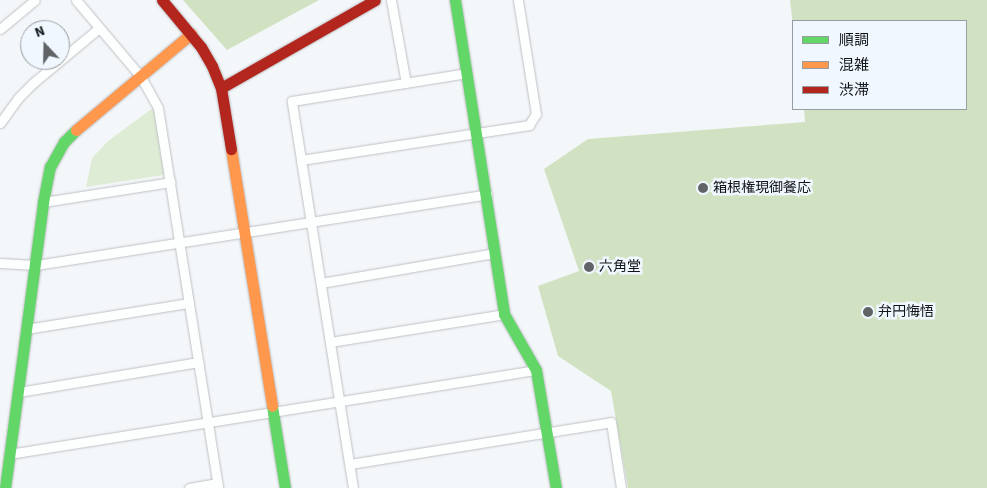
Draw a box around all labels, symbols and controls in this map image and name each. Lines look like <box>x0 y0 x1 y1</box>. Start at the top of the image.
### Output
north arrow <box>20 20 70 70</box>
legend <box>792 20 967 110</box>
text: N <box>32 21 48 43</box>
text: 順調 <box>839 30 869 51</box>
text: 混雑 <box>839 55 869 76</box>
text: 渋滞 <box>839 80 869 101</box>
place label: 箱根権現御餐応 <box>713 180 811 196</box>
marker: 箱根権現御餐応 <box>697 182 709 194</box>
place label: 六角堂 <box>599 259 641 275</box>
marker: 六角堂 <box>583 261 595 273</box>
place label: 弁円悔悟 <box>878 304 934 320</box>
marker: 弁円悔悟 <box>862 306 874 318</box>

